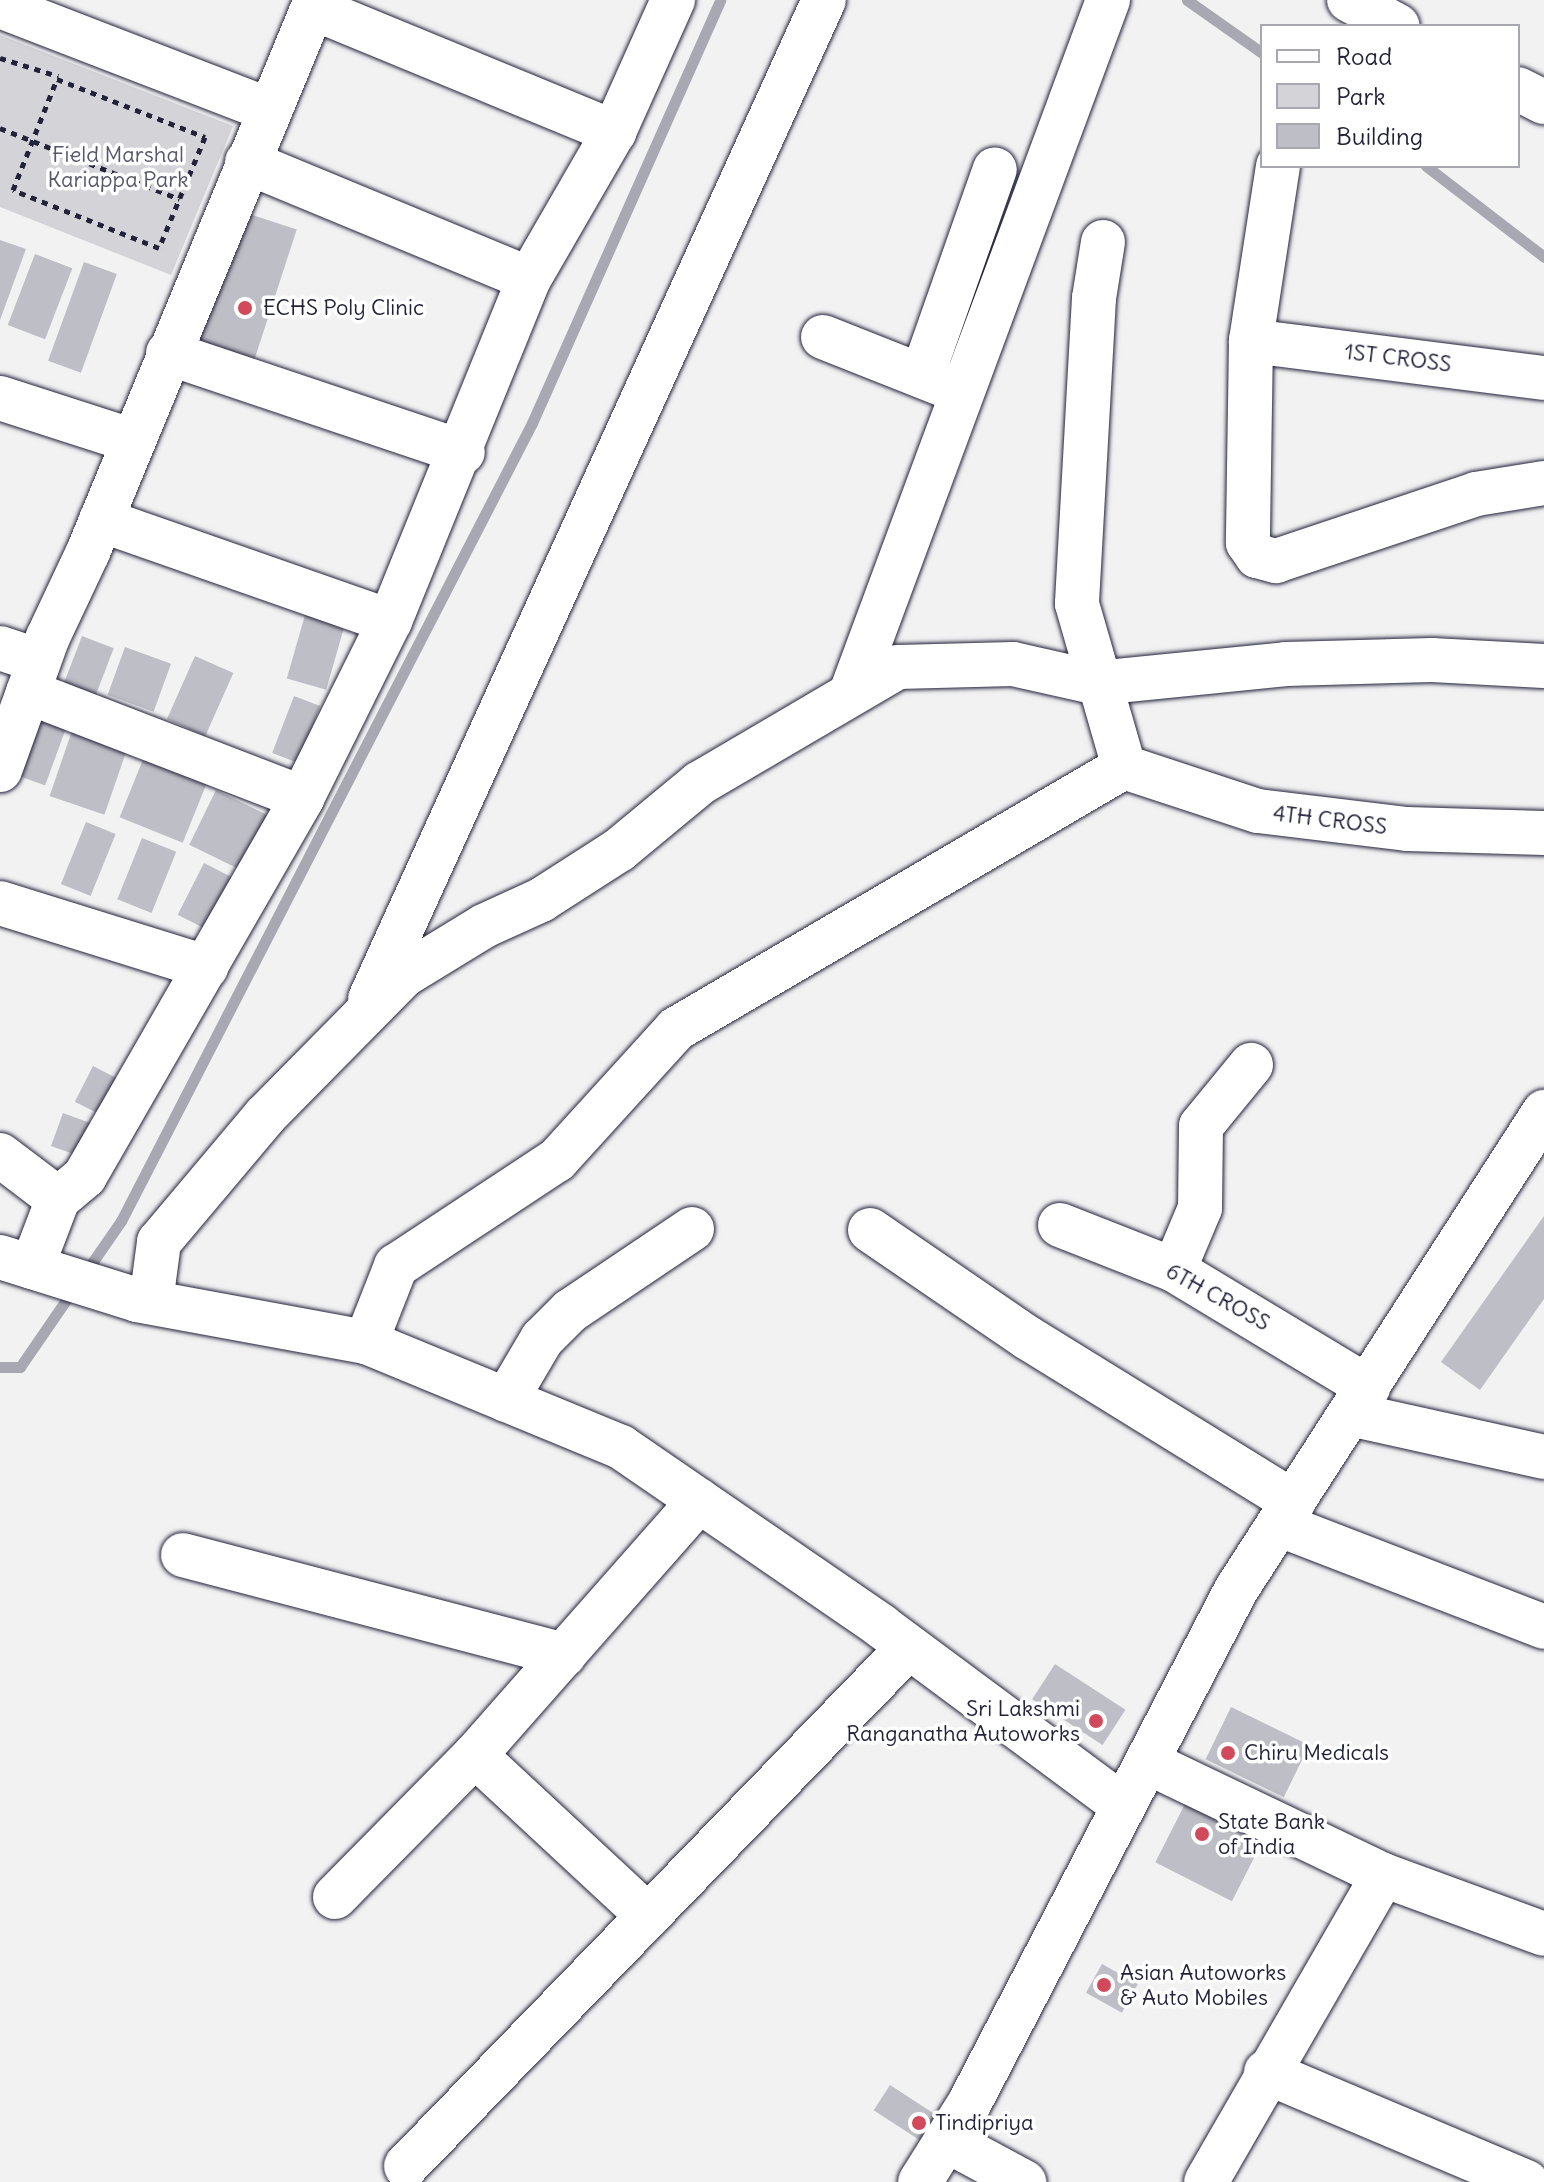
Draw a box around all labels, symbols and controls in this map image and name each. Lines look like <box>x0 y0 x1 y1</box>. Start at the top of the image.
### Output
legend <box>1260 24 1520 168</box>
text: Road <box>1336 41 1392 71</box>
text: Park <box>1336 81 1386 111</box>
text: Building <box>1336 121 1423 151</box>
park label: Field Marshal Kariappa Park <box>48 141 188 192</box>
place label: ECHS Poly Clinic <box>263 295 424 321</box>
marker: ECHS Poly Clinic <box>234 297 256 319</box>
street label: 1ST CROSS <box>1343 338 1453 378</box>
street label: 4TH CROSS <box>1271 800 1389 840</box>
street label: 6TH CROSS <box>1161 1258 1275 1336</box>
place label: Sri Lakshmi Ranganatha Autoworks <box>846 1695 1080 1746</box>
marker: Sri Lakshmi Ranganatha Autoworks <box>1087 1712 1105 1730</box>
place label: Chiru Medicals <box>1244 1740 1389 1766</box>
marker: Chiru Medicals <box>1219 1744 1237 1762</box>
place label: State Bank of India <box>1218 1808 1325 1860</box>
marker: State Bank of India <box>1193 1825 1211 1843</box>
place label: Asian Autoworks & Auto Mobiles <box>1120 1959 1286 2010</box>
marker: Asian Autoworks & Auto Mobiles <box>1095 1976 1113 1994</box>
place label: Tindipriya <box>935 2110 1034 2136</box>
marker: Tindipriya <box>910 2114 928 2132</box>

